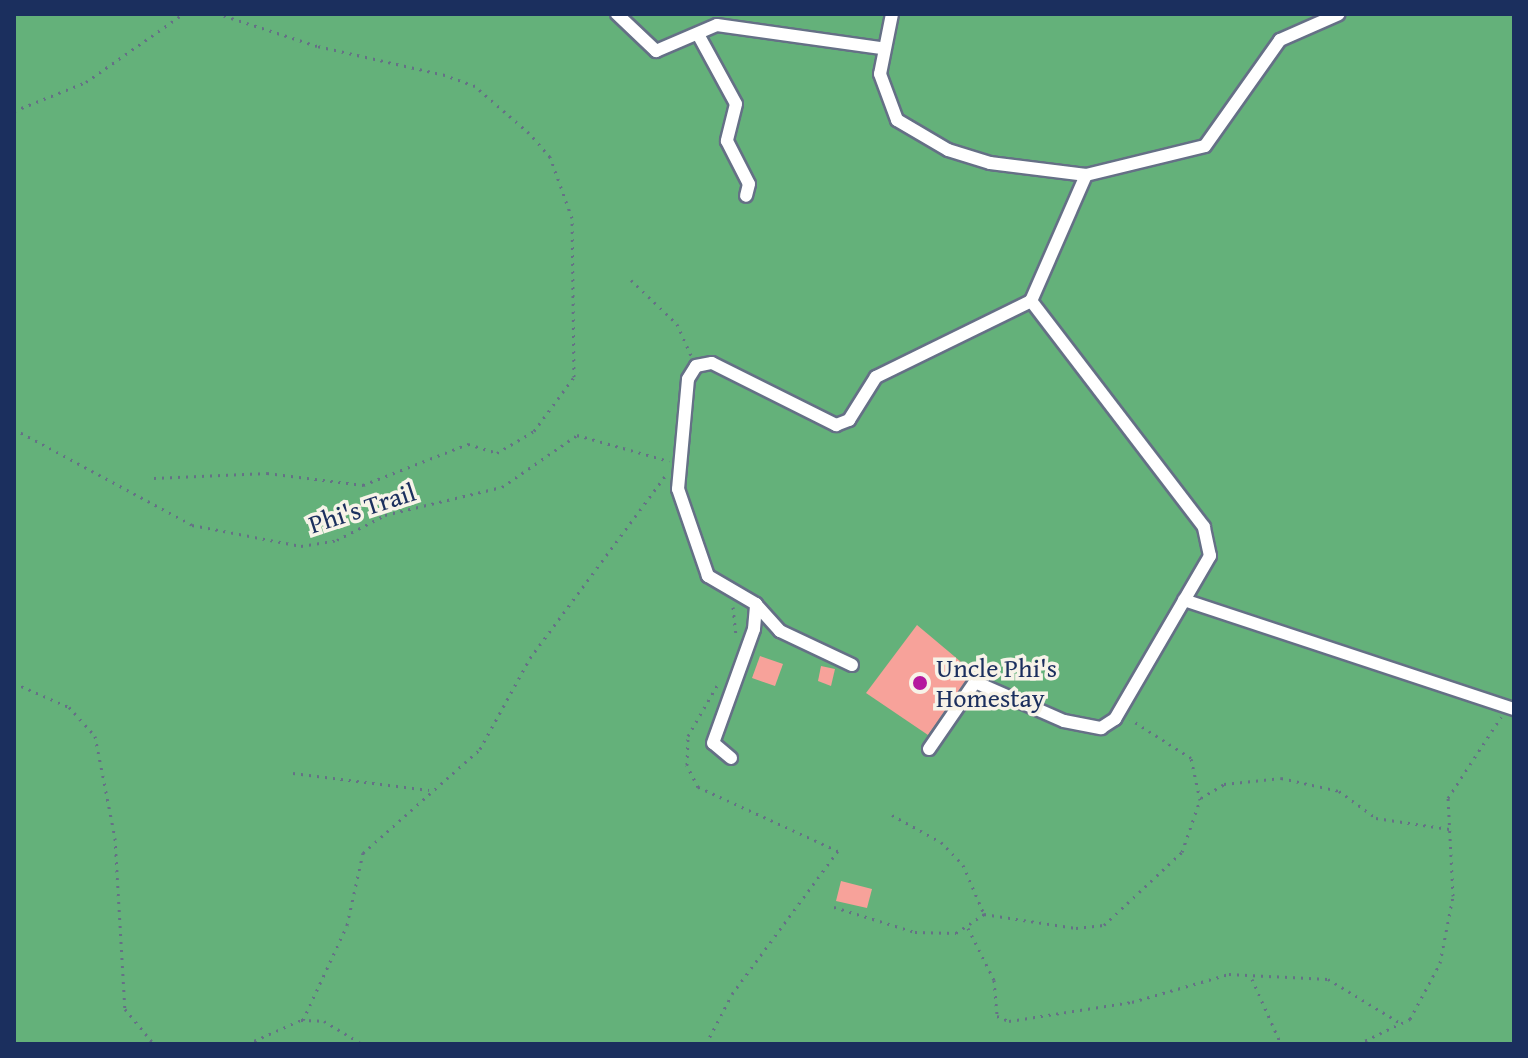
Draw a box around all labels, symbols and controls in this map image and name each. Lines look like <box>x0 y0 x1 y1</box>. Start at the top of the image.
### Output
street label: Phi's Trail <box>305 476 419 540</box>
place label: Uncle Phi's Homestay <box>936 652 1057 714</box>
marker: Uncle Phi's Homestay <box>911 674 929 692</box>

